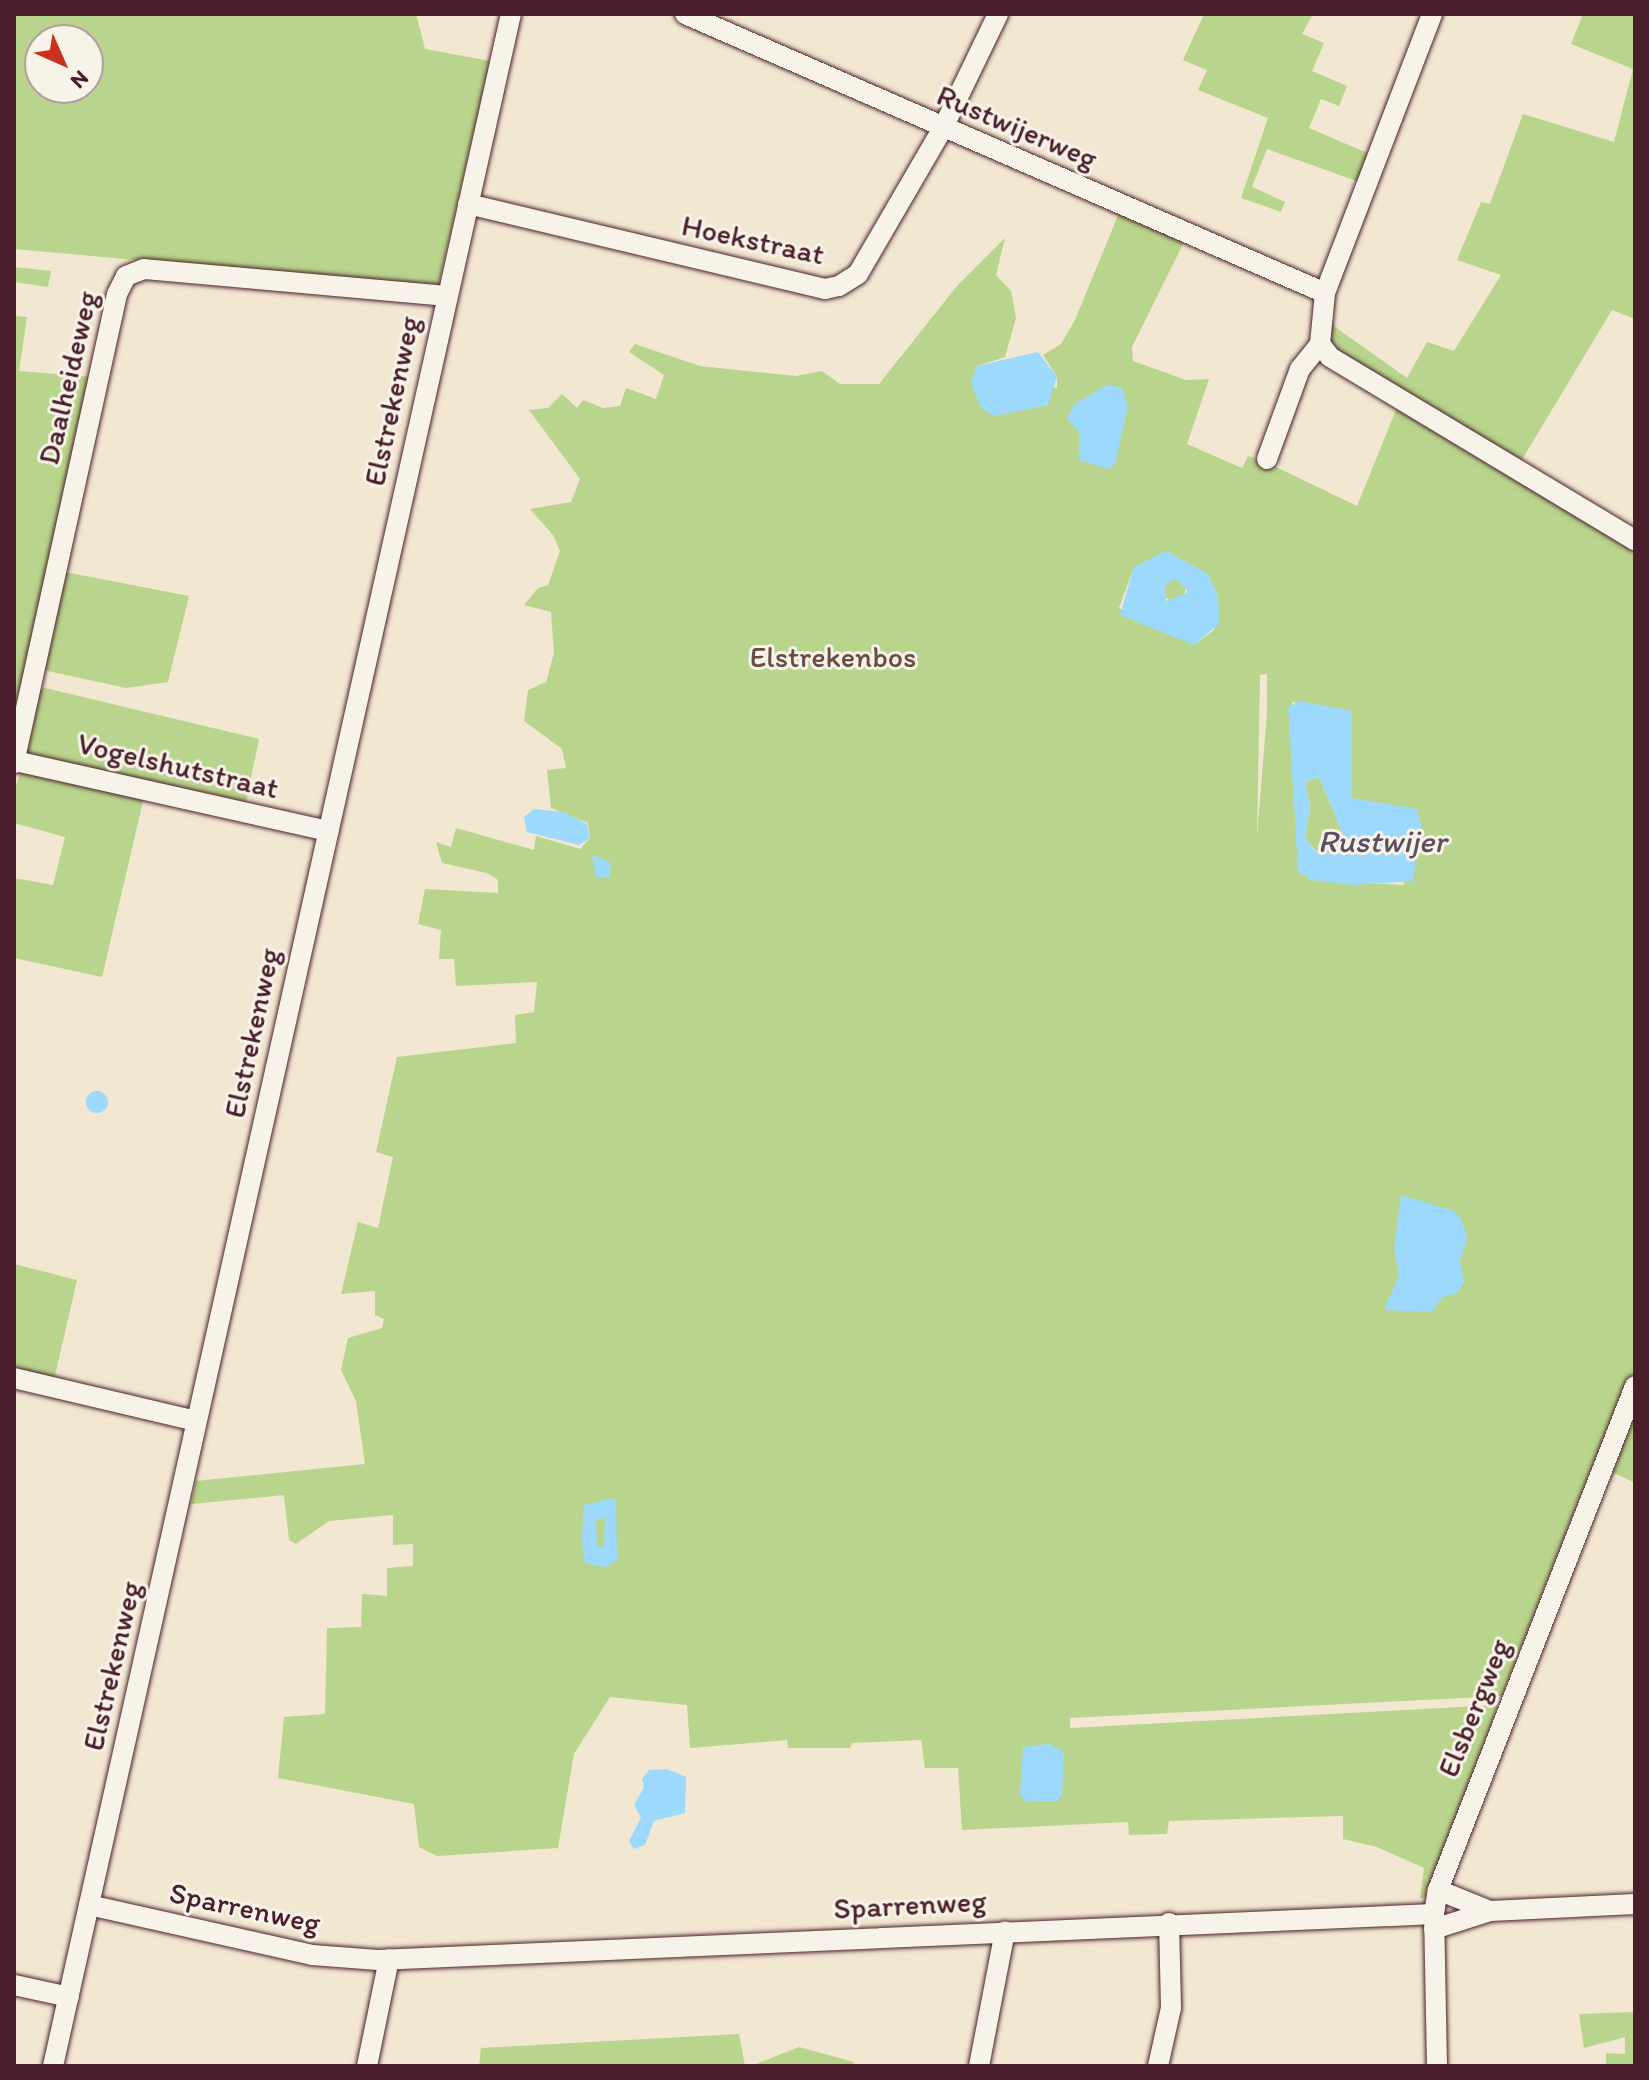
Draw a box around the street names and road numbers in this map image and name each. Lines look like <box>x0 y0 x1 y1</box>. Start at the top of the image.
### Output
street label: Rustwijerweg <box>931 77 1103 177</box>
street label: Hoekstraat <box>678 207 828 273</box>
street label: Daalheideweg <box>31 288 105 468</box>
street label: Elstrekenweg <box>356 313 428 489</box>
street label: Vogelshutstraat <box>74 725 282 807</box>
street label: Elstrekenweg <box>216 945 288 1121</box>
street label: Elstrekenweg <box>75 1578 149 1754</box>
street label: Elsbergweg <box>1430 1634 1518 1782</box>
street label: Sparrenweg <box>166 1874 324 1942</box>
street label: Sparrenweg <box>833 1883 987 1927</box>

